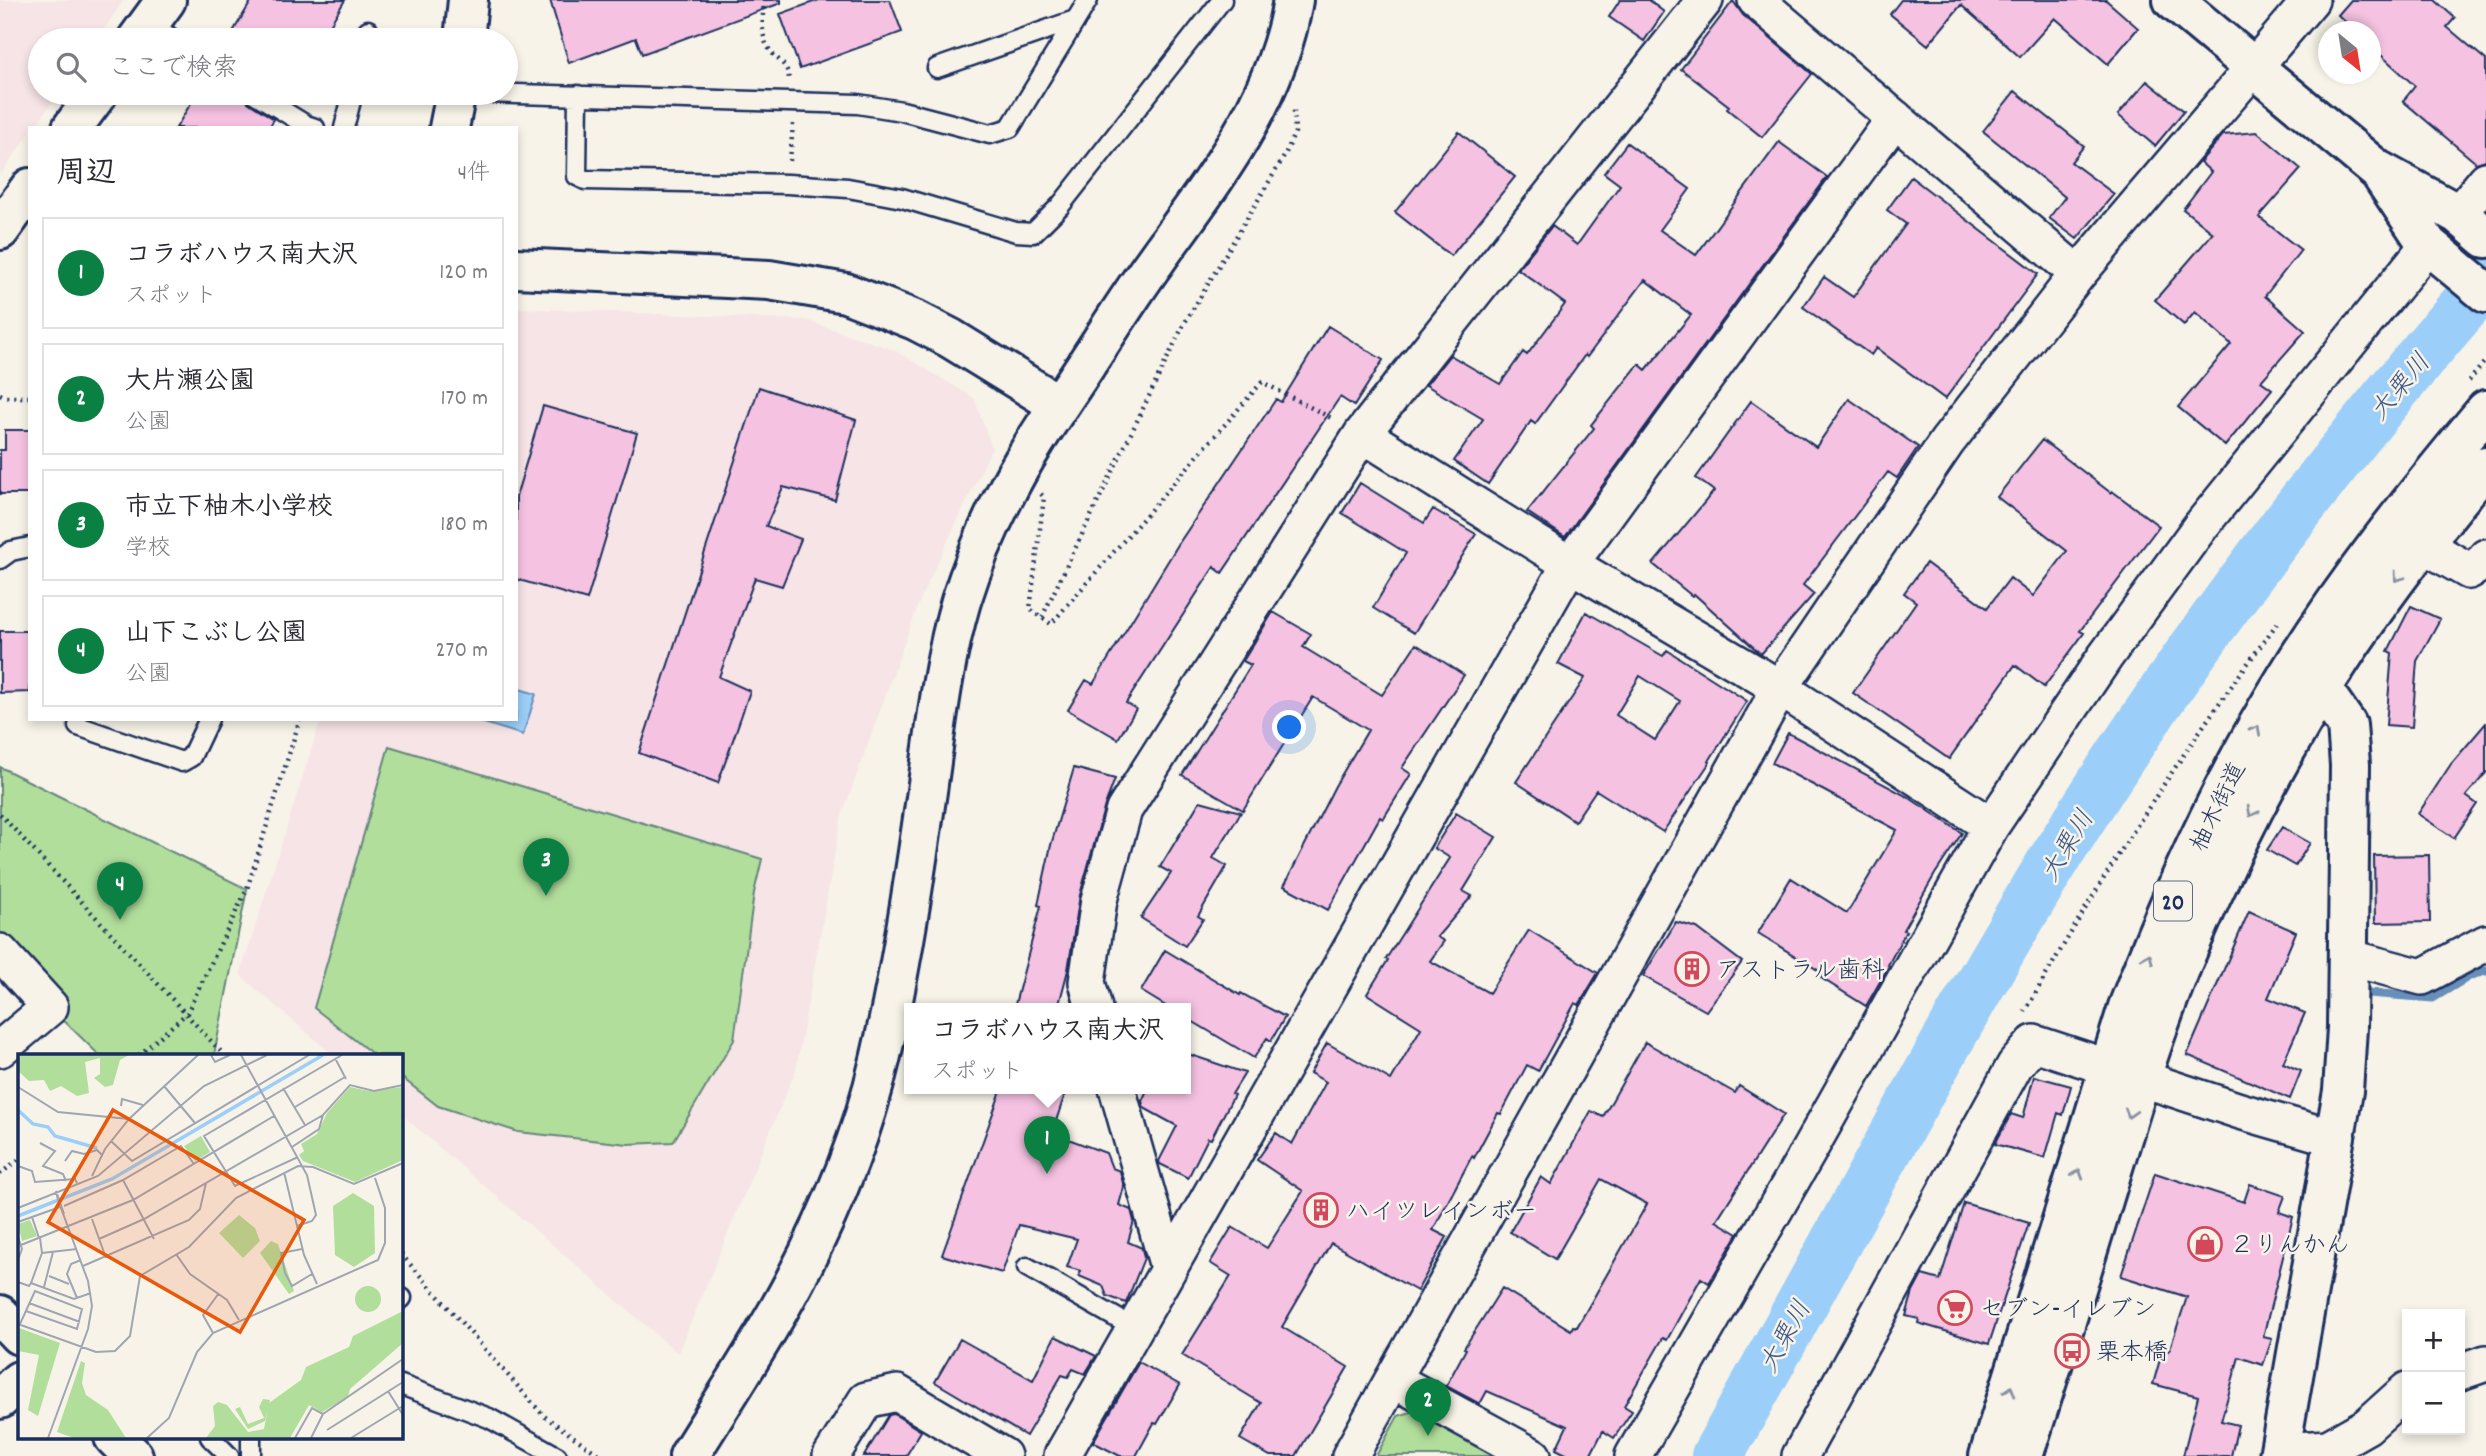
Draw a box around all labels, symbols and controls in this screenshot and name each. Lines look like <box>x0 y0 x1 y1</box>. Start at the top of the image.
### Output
north arrow <box>2318 21 2381 84</box>
search box <box>28 28 518 105</box>
icon: search <box>52 48 90 86</box>
text: ここで検索 <box>108 51 238 88</box>
text: 周辺 <box>56 154 116 197</box>
text: 4件 <box>457 158 490 191</box>
text: コラボハウス南大沢 <box>125 238 357 275</box>
text: 1 <box>78 257 84 290</box>
text: 120 m <box>439 257 488 290</box>
text: スポット <box>125 281 217 314</box>
water label: 大栗川 <box>2362 346 2441 430</box>
text: 大片瀬公園 <box>125 364 255 401</box>
text: 2 <box>76 383 86 416</box>
text: 170 m <box>441 383 488 416</box>
text: 公園 <box>125 407 171 440</box>
text: 市立下柚木小学校 <box>125 490 333 527</box>
text: 3 <box>76 509 86 542</box>
text: 180 m <box>440 509 488 542</box>
text: 学校 <box>125 533 171 566</box>
one-way arrow <box>2394 569 2406 582</box>
text: 山下こぶし公園 <box>125 616 307 653</box>
text: 4 <box>76 635 86 668</box>
text: 270 m <box>436 635 488 668</box>
text: 公園 <box>125 659 171 692</box>
your location <box>1272 710 1306 744</box>
one-way arrow <box>2248 725 2261 737</box>
street label: 柚木街道 <box>2183 757 2256 858</box>
water label: 大栗川 <box>2033 804 2105 890</box>
one-way arrow <box>2247 805 2261 817</box>
pin: 3 <box>523 838 569 896</box>
pin: 4 <box>97 862 143 920</box>
road number: 20 <box>2154 882 2192 920</box>
building icon: アストラル歯科 <box>1673 950 1711 988</box>
one-way arrow <box>2139 952 2153 964</box>
place label: アストラル歯科 <box>1716 955 1885 989</box>
popup <box>904 1003 1191 1094</box>
text: コラボハウス南大沢 <box>931 1014 1164 1051</box>
inset map <box>18 1054 402 1438</box>
text: スポット <box>931 1057 1023 1090</box>
one-way arrow <box>2124 1106 2138 1118</box>
pin: 1 <box>1024 1116 1070 1174</box>
one-way arrow <box>2069 1168 2084 1180</box>
building icon: ハイツレインボー <box>1302 1191 1340 1229</box>
place label: ハイツレインボー <box>1346 1196 1537 1230</box>
shop icon: ２りんかん <box>2186 1225 2224 1263</box>
place label: ２りんかん <box>2230 1230 2350 1264</box>
supermarket icon: セブン-イレブン <box>1936 1289 1974 1327</box>
place label: セブン-イレブン <box>1980 1294 2156 1328</box>
water label: 大栗川 <box>1752 1295 1822 1381</box>
map controls <box>2402 1309 2465 1435</box>
button: + <box>2402 1309 2465 1372</box>
bus stop icon: 栗本橋 <box>2053 1332 2091 1370</box>
place label: 栗本橋 <box>2096 1337 2168 1371</box>
button: − <box>2402 1372 2465 1435</box>
pin: 2 <box>1405 1378 1451 1436</box>
one-way arrow <box>2001 1385 2016 1397</box>

